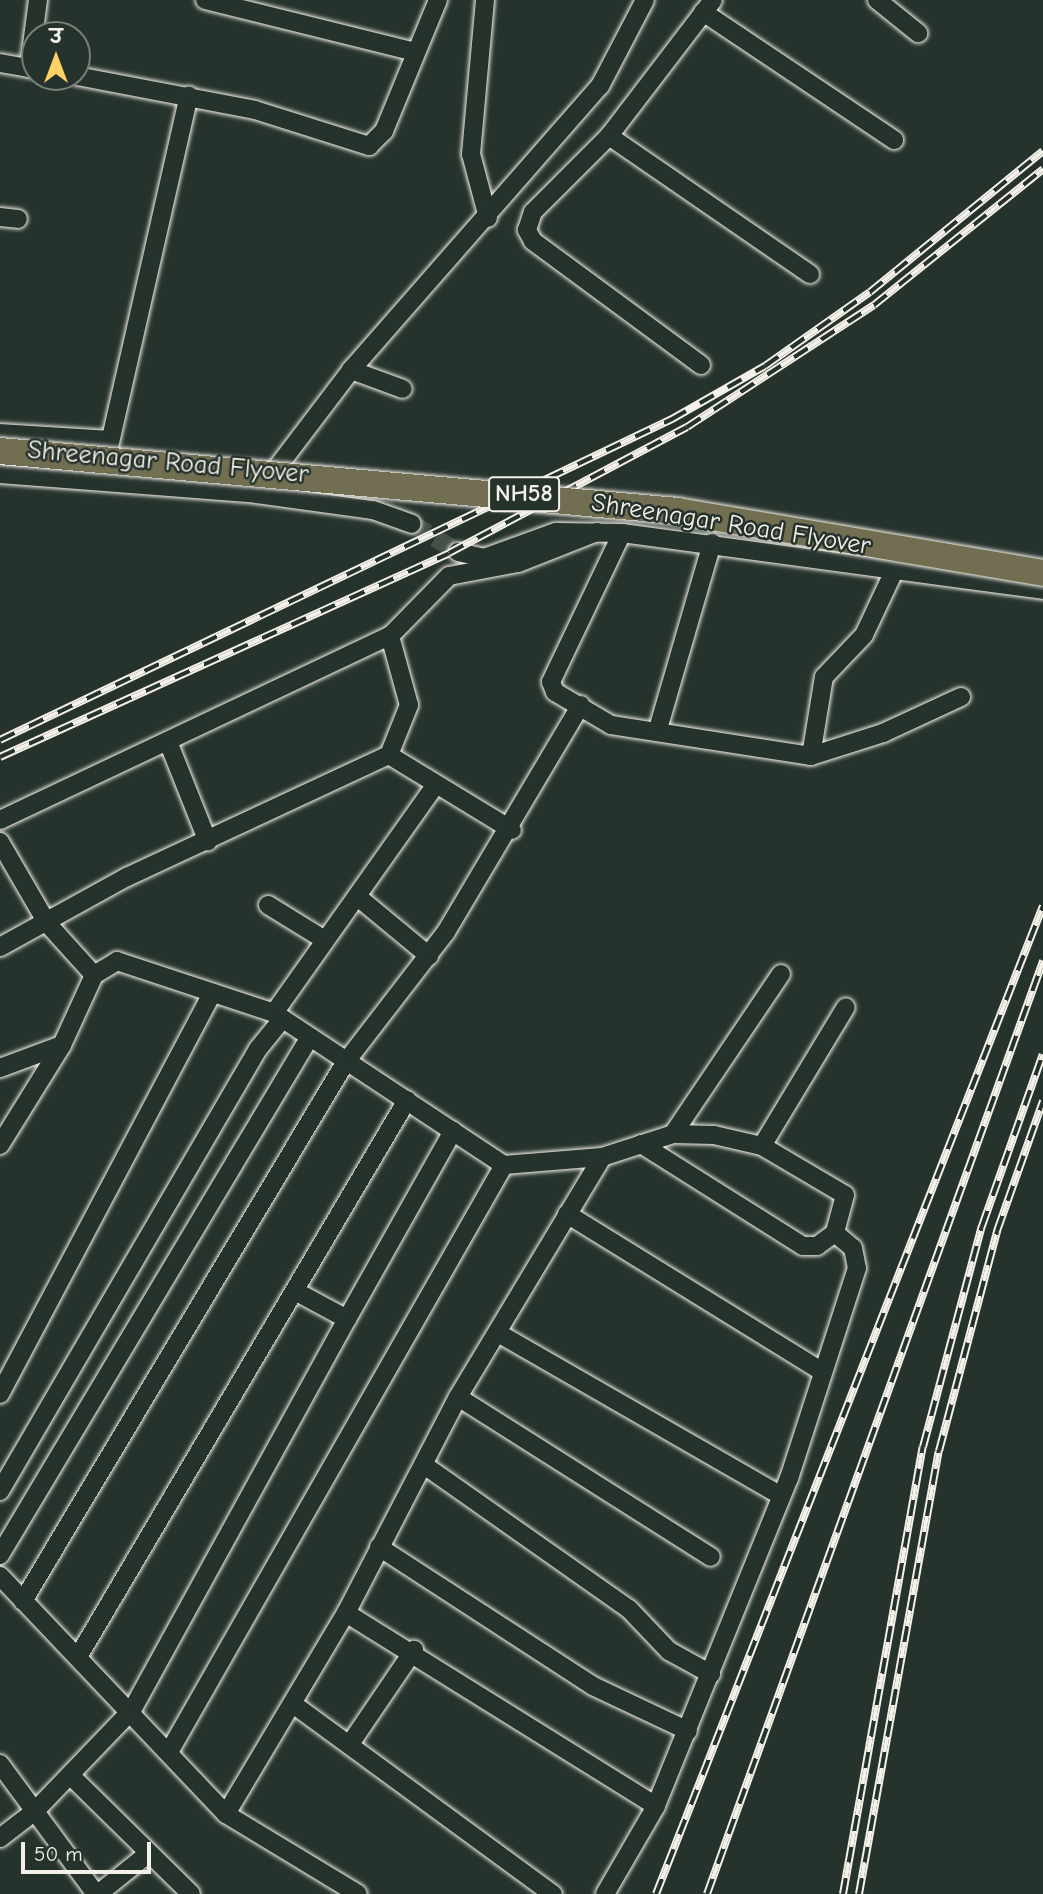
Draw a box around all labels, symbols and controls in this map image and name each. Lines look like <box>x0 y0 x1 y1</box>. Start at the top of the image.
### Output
north arrow <box>21 21 91 91</box>
text: उ <box>50 26 62 48</box>
street label: Shreenagar Road Flyover <box>26 435 310 491</box>
road number: NH58 <box>487 474 561 514</box>
street label: Shreenagar Road Flyover <box>589 488 873 562</box>
scale bar <box>24 1828 154 1872</box>
text: 50 m <box>34 1842 83 1866</box>

